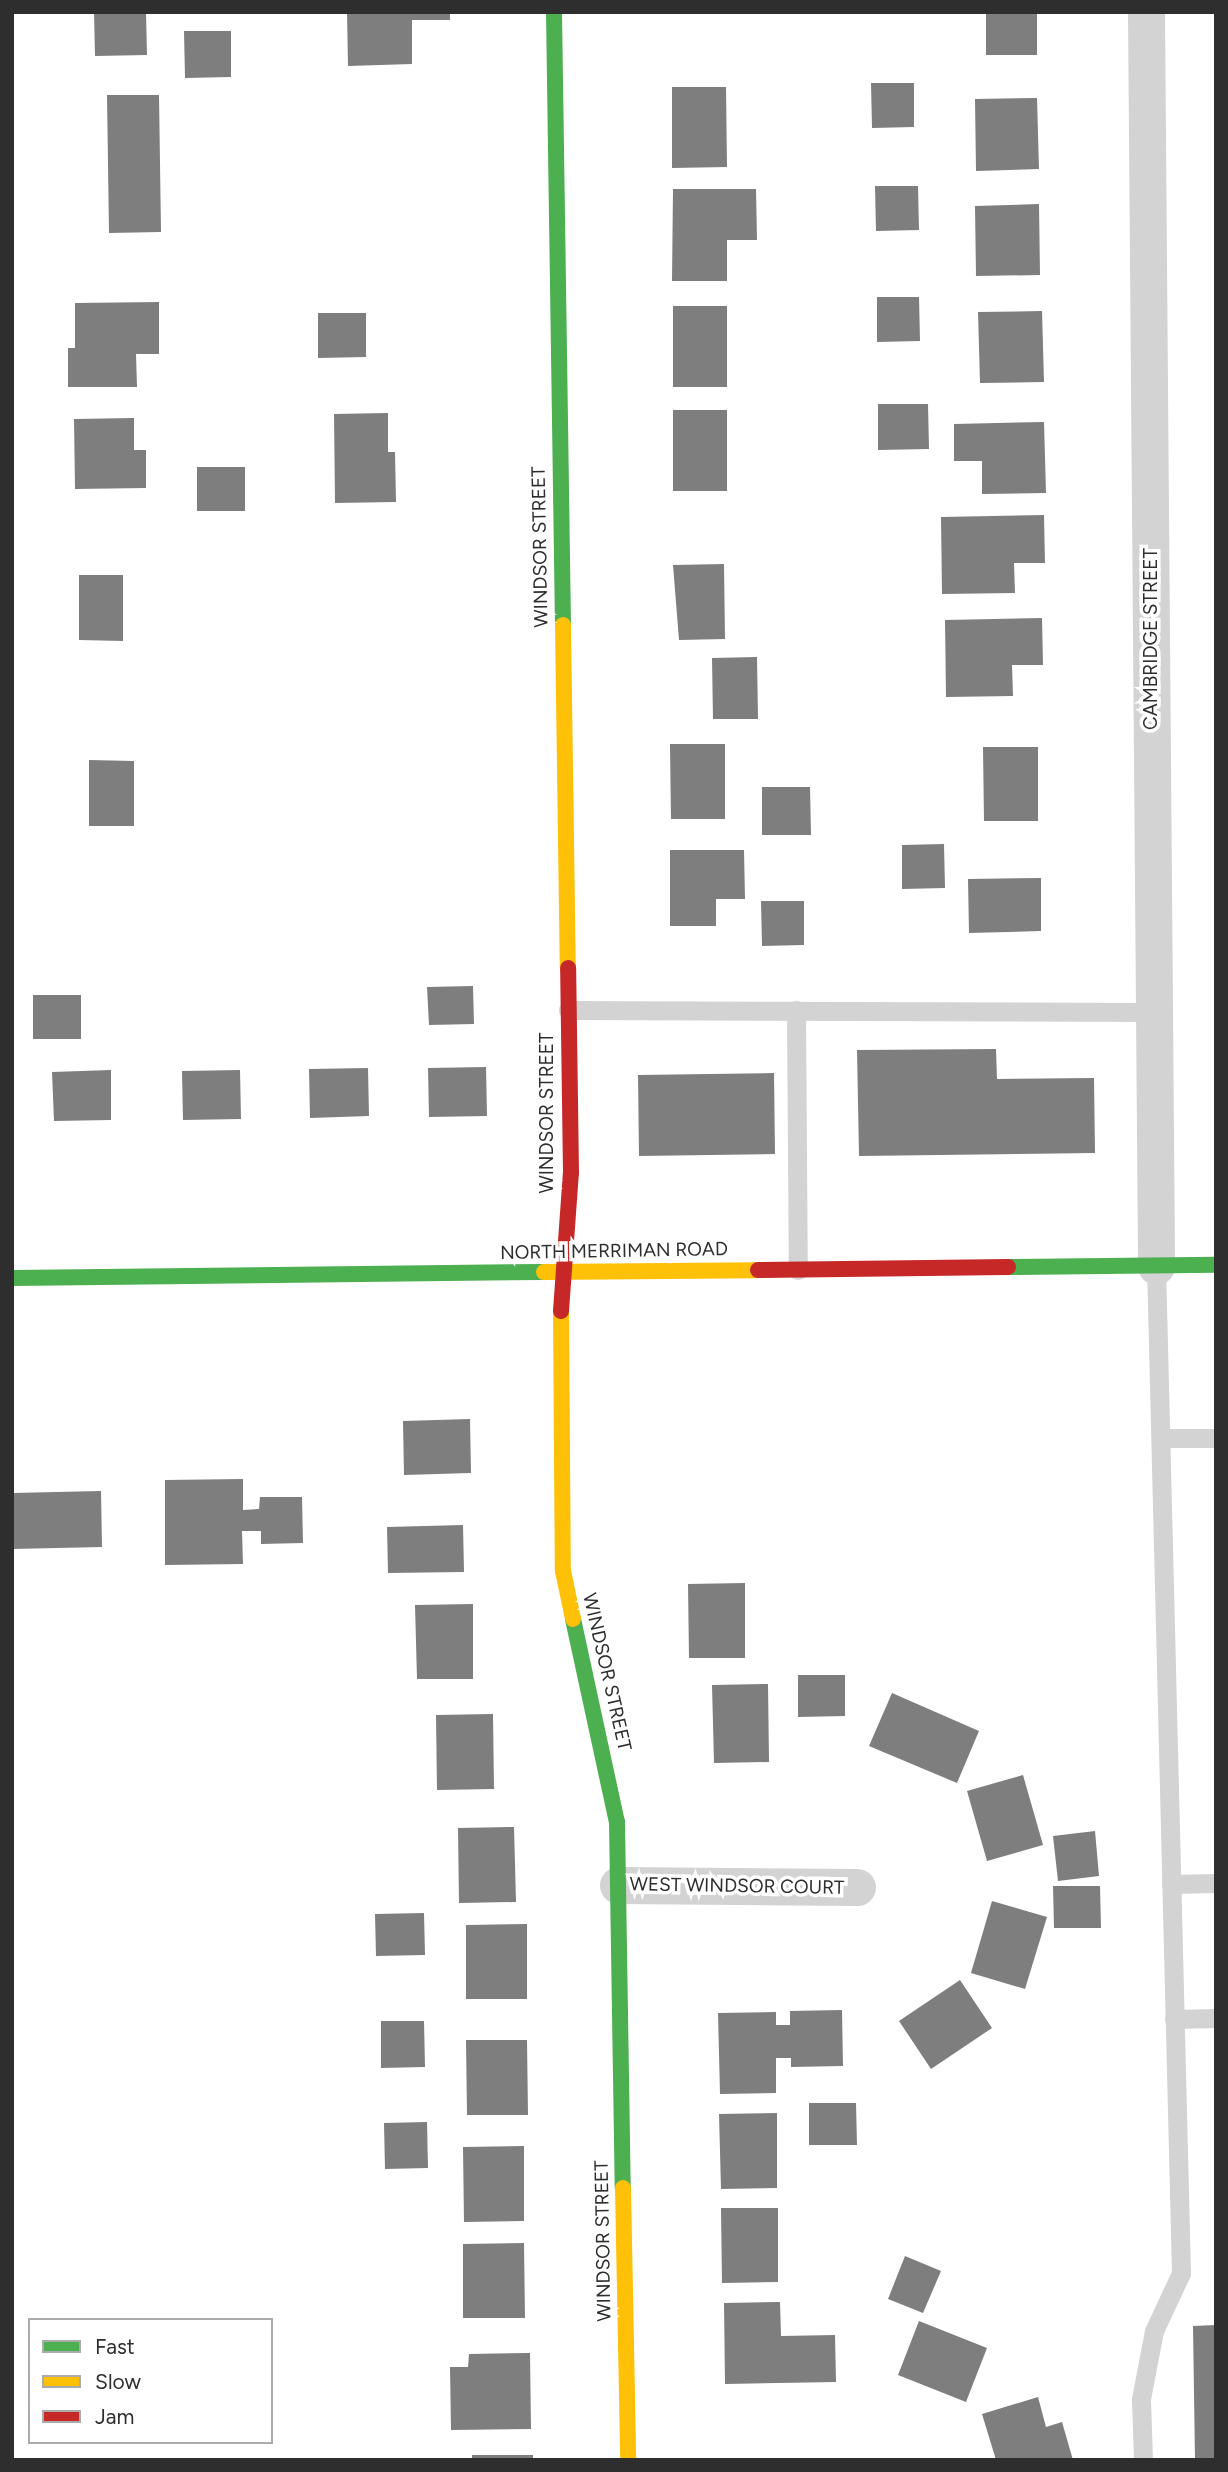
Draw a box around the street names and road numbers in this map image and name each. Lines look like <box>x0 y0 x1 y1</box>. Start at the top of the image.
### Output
street label: WINDSOR STREET <box>527 466 553 628</box>
street label: CAMBRIDGE STREET <box>1140 548 1162 730</box>
street label: WINDSOR STREET <box>536 1032 558 1194</box>
street label: NORTH MERRIMAN ROAD <box>500 1238 728 1264</box>
street label: WINDSOR STREET <box>578 1591 636 1753</box>
street label: WEST WINDSOR COURT <box>629 1873 845 1899</box>
street label: WINDSOR STREET <box>590 2160 616 2322</box>

